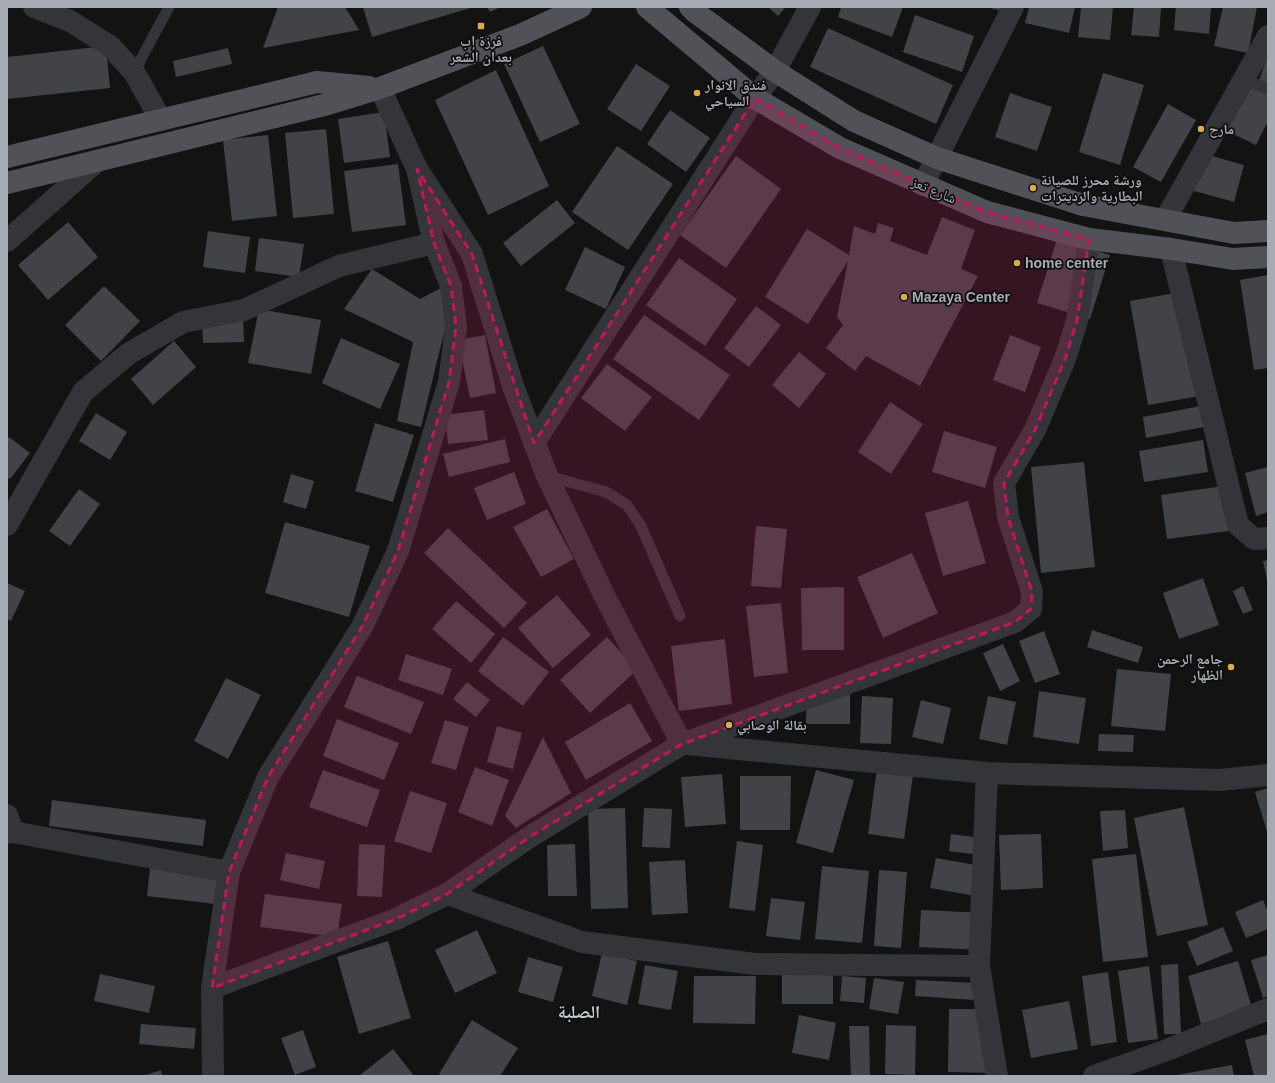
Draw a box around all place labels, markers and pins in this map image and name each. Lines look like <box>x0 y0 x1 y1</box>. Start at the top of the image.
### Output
marker: فرزة إب بعدان الشعر <box>476 21 486 31</box>
place label: فرزة إب بعدان الشعر <box>449 33 512 66</box>
place label: فندق الانوار السياحي <box>704 77 766 112</box>
marker: فندق الانوار السياحي <box>692 88 702 98</box>
place label: مارح <box>1209 121 1234 138</box>
marker: مارح <box>1196 124 1206 134</box>
place label: ورشة محرز للصيانة البطارية والرديترات <box>1041 172 1143 205</box>
marker: ورشة محرز للصيانة البطارية والرديترات <box>1028 183 1038 193</box>
place label: home center <box>1025 255 1109 271</box>
marker: home center <box>1012 258 1022 268</box>
place label: Mazaya Center <box>912 289 1011 305</box>
marker: Mazaya Center <box>899 292 909 302</box>
place label: جامع الرحمن الظهار <box>1157 651 1223 684</box>
marker: جامع الرحمن الظهار <box>1226 662 1236 672</box>
place label: بقالة الوصابي <box>737 717 807 736</box>
marker: بقالة الوصابي <box>724 720 734 730</box>

